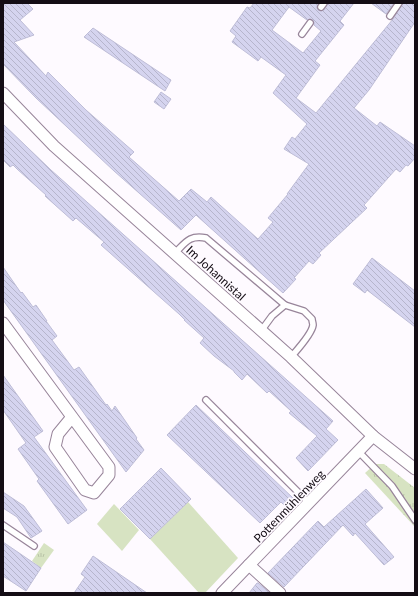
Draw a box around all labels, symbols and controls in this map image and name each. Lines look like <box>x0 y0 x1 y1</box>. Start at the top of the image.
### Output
street label: Im Johannistal <box>183 242 249 304</box>
street label: Pottenmühlenweg <box>250 466 328 546</box>

